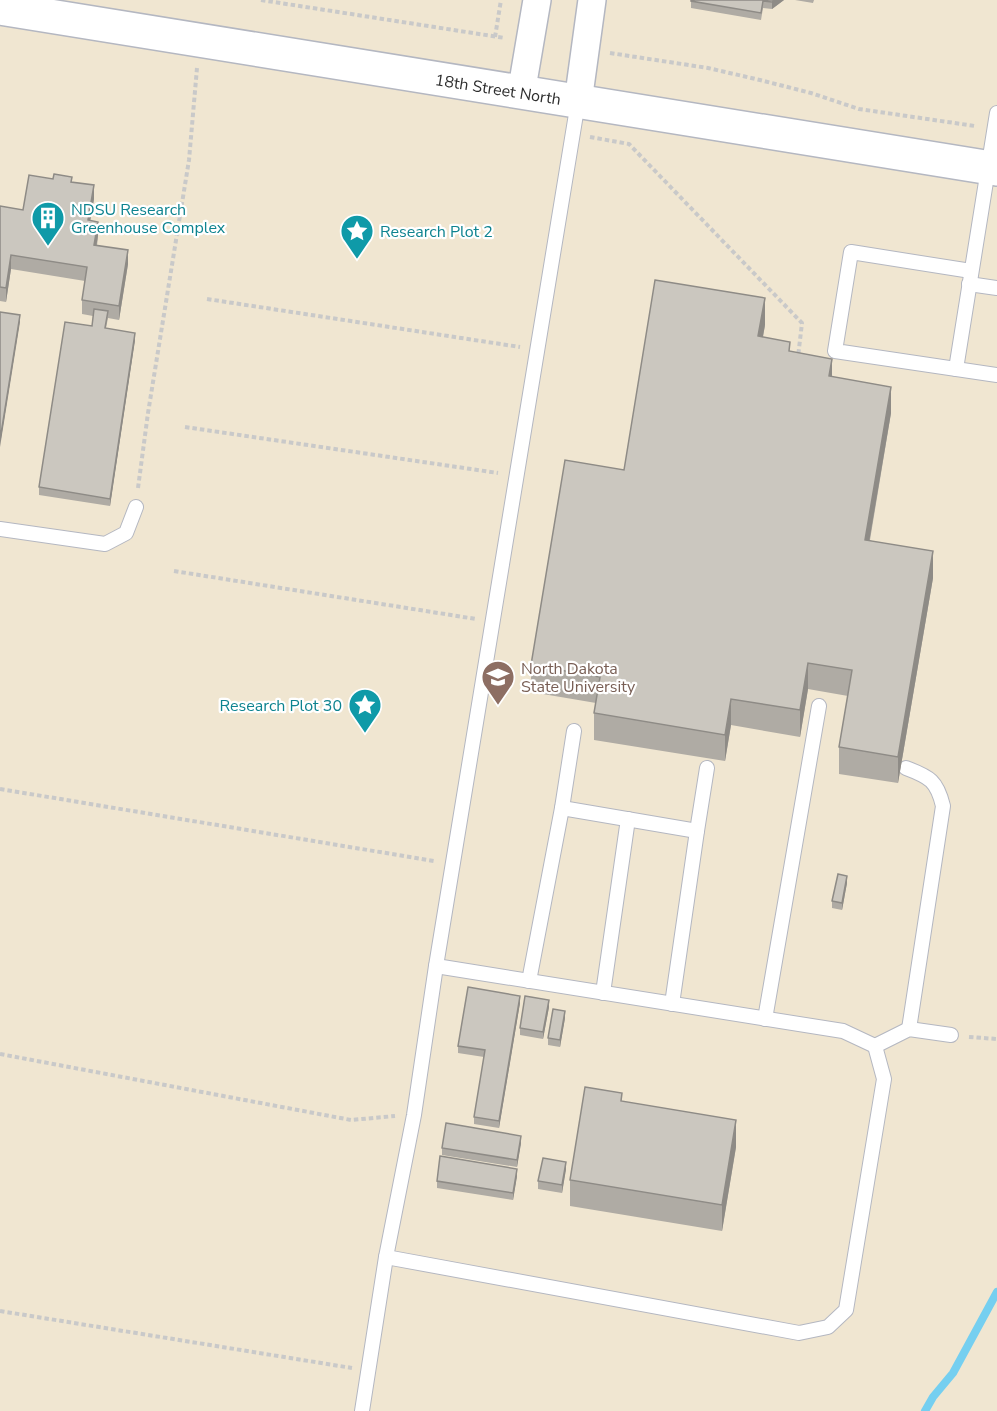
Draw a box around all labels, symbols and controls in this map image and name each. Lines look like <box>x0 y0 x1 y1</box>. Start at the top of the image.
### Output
street label: 18th Street North <box>433 69 562 111</box>
place label: NDSU Research Greenhouse Complex <box>71 199 226 239</box>
building icon: NDSU Research Greenhouse Complex <box>30 200 66 247</box>
place icon: Research Plot 2 <box>339 213 375 260</box>
place label: Research Plot 2 <box>380 221 493 243</box>
place label: North Dakota State University <box>521 658 636 698</box>
school or university icon: North Dakota State University <box>480 659 516 706</box>
place icon: Research Plot 30 <box>347 687 383 734</box>
place label: Research Plot 30 <box>220 695 342 717</box>

